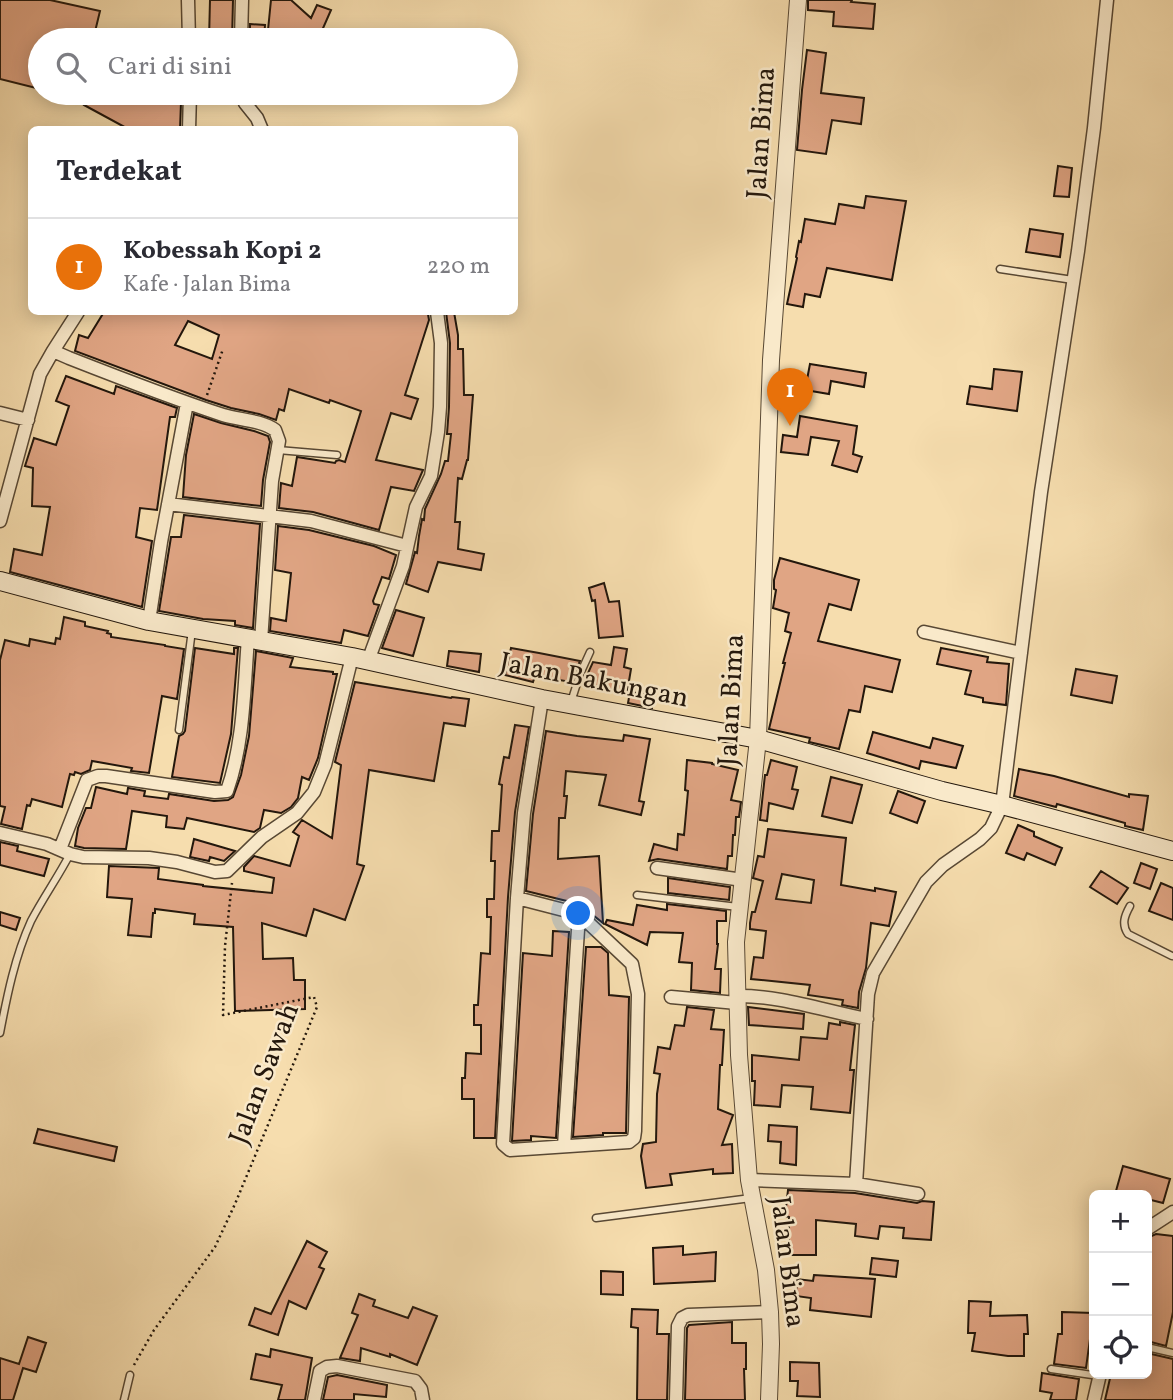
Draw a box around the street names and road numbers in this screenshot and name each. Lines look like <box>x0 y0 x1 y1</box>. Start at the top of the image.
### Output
street label: Jalan Bima <box>738 66 786 200</box>
street label: Jalan Bima <box>709 633 755 767</box>
street label: Jalan Bakungan <box>496 644 692 718</box>
street label: Jalan Sawah <box>220 998 310 1150</box>
street label: Jalan Bima <box>760 1194 814 1330</box>

